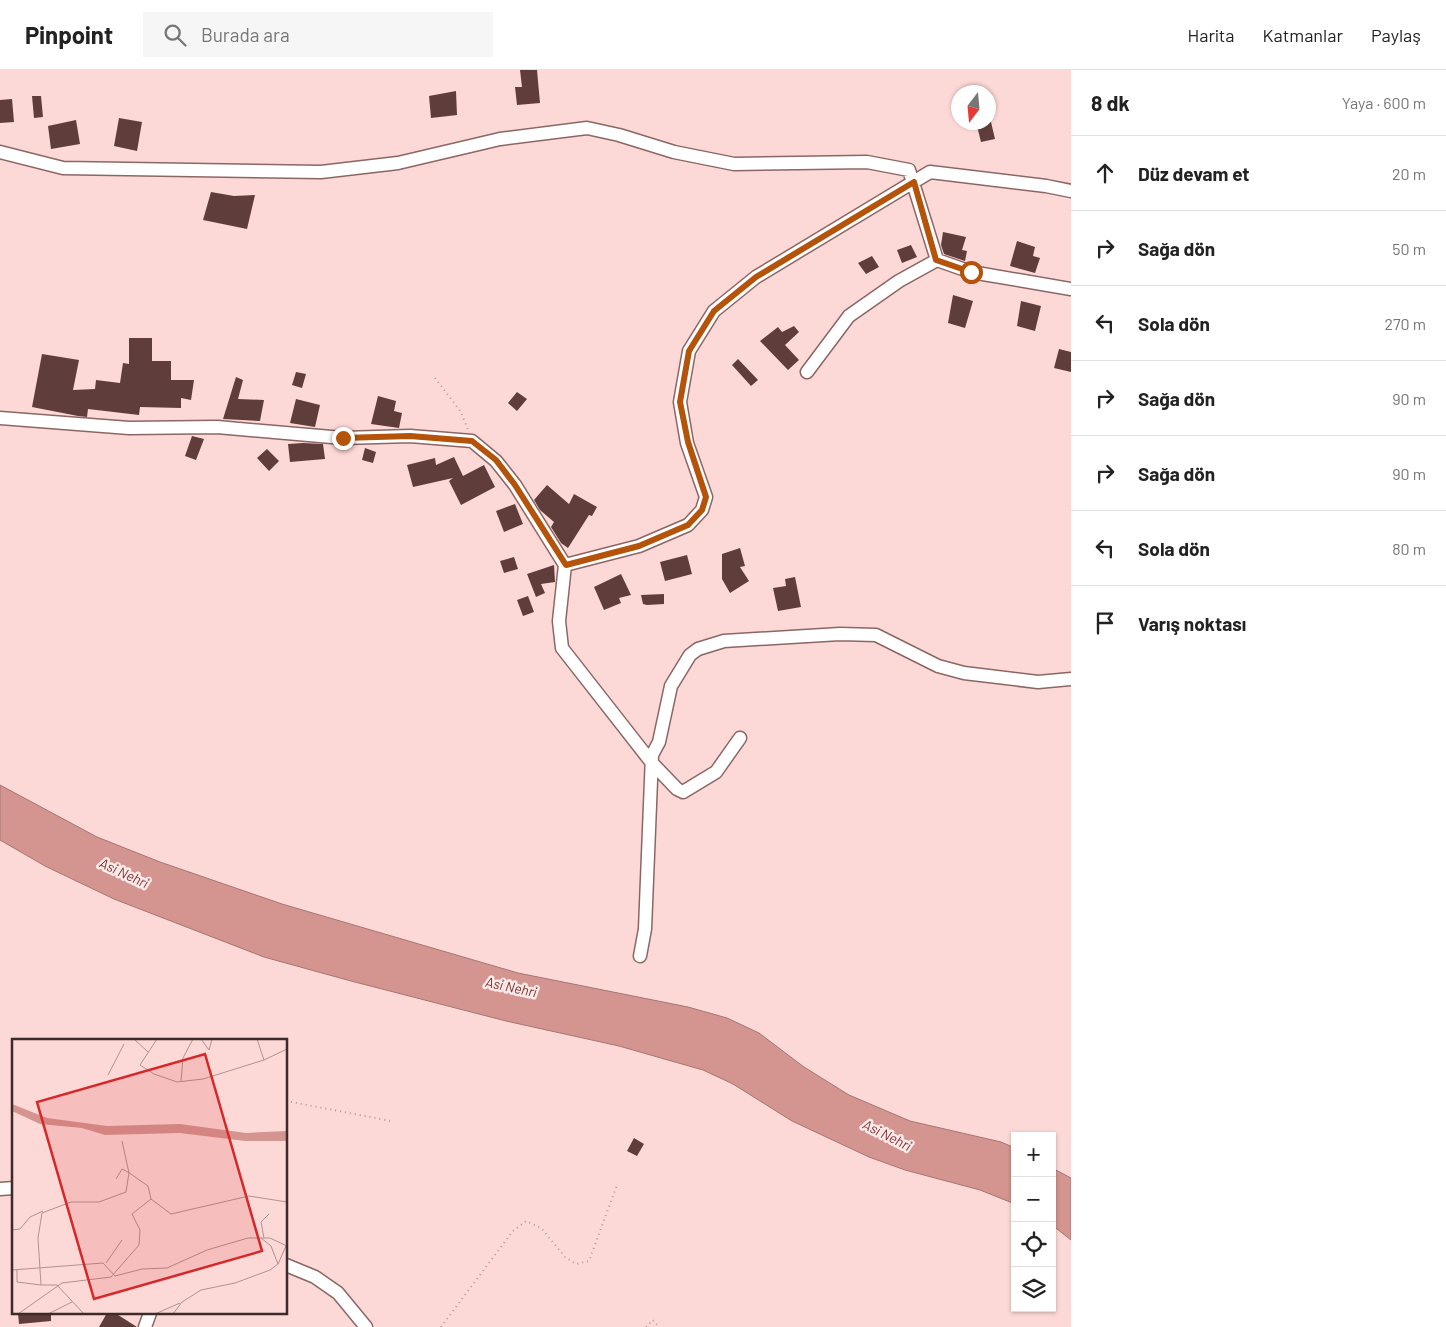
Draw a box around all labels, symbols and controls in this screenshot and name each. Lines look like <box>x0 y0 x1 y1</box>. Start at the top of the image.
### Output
search box <box>143 12 493 57</box>
text: Pinpoint <box>25 20 113 49</box>
icon: search <box>161 21 189 49</box>
text: Burada ara <box>201 23 290 46</box>
text: Harita <box>1187 24 1235 46</box>
text: Katmanlar <box>1263 24 1343 46</box>
text: Paylaş <box>1371 24 1421 46</box>
north arrow <box>951 85 996 130</box>
text: 8 dk <box>1091 90 1130 115</box>
text: Yaya · 600 m <box>1342 93 1426 112</box>
icon: ahead <box>1091 159 1119 187</box>
text: Düz devam et <box>1138 162 1250 185</box>
text: 20 m <box>1392 164 1426 183</box>
icon: right <box>1091 234 1119 262</box>
text: Sağa dön <box>1138 237 1215 260</box>
text: 50 m <box>1392 239 1426 258</box>
route start <box>960 261 983 284</box>
icon: left <box>1091 309 1119 337</box>
text: Sola dön <box>1138 312 1210 335</box>
text: 270 m <box>1384 314 1426 333</box>
icon: right <box>1091 384 1119 412</box>
text: Sağa dön <box>1138 387 1215 410</box>
text: 90 m <box>1392 389 1426 408</box>
route end <box>332 427 355 450</box>
icon: right <box>1091 459 1119 487</box>
text: Sağa dön <box>1138 462 1215 485</box>
text: 90 m <box>1392 464 1426 483</box>
icon: left <box>1091 534 1119 562</box>
text: Sola dön <box>1138 537 1210 560</box>
text: 80 m <box>1392 539 1426 558</box>
icon: arrive <box>1091 609 1119 637</box>
text: Varış noktası <box>1138 612 1246 635</box>
water label: Asi Nehri <box>97 854 152 892</box>
water label: Asi Nehri <box>484 973 539 1000</box>
inset map <box>12 1039 288 1314</box>
water label: Asi Nehri <box>860 1115 915 1154</box>
map controls <box>1011 1132 1056 1312</box>
button: + <box>1011 1132 1056 1177</box>
button: − <box>1011 1177 1056 1222</box>
button: locate <box>1011 1222 1056 1267</box>
button: layers <box>1011 1267 1056 1312</box>

